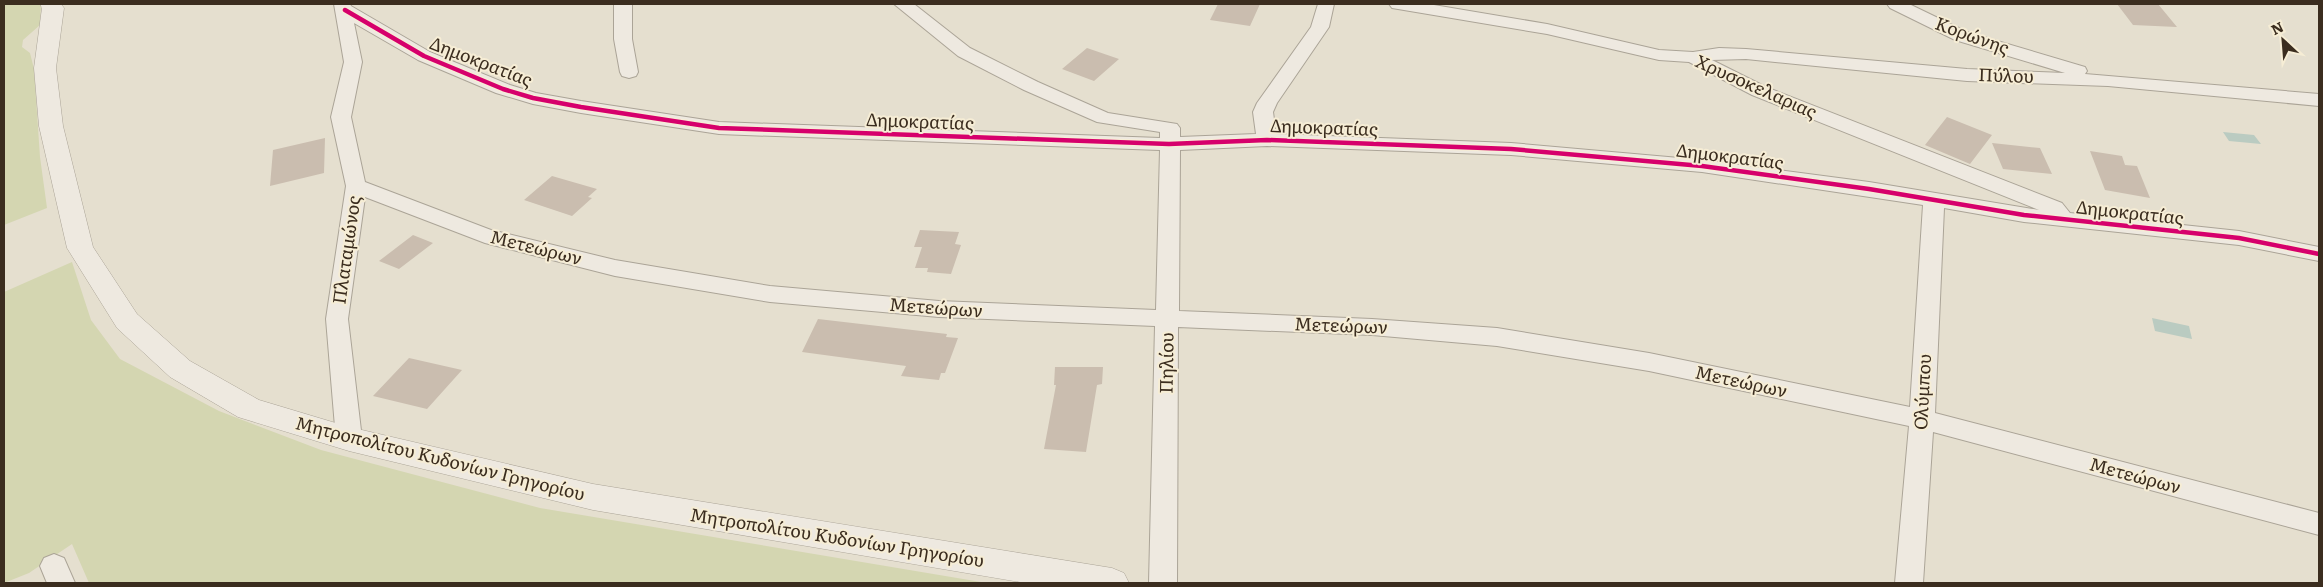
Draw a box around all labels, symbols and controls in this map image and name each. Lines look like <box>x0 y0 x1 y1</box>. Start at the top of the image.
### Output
street label: Κορώνης <box>1932 9 2013 61</box>
north arrow <box>2258 15 2308 65</box>
text: N <box>2267 16 2287 39</box>
street label: Δημοκρατίας <box>426 29 537 93</box>
street label: Χρυσοκελαριας <box>1692 47 1822 124</box>
street label: Πύλου <box>1978 60 2034 89</box>
street label: Δημοκρατίας <box>866 105 974 136</box>
street label: Δημοκρατίας <box>1270 111 1378 142</box>
street label: Δημοκρατίας <box>1675 136 1785 175</box>
street label: Δημοκρατίας <box>2075 192 2185 231</box>
street label: Πλαταμώνος <box>325 194 367 306</box>
street label: Μετεώρων <box>488 222 585 271</box>
street label: Μετεώρων <box>888 290 984 323</box>
street label: Μετεώρων <box>1294 309 1388 340</box>
street label: Πηλίου <box>1151 332 1180 394</box>
street label: Ολύμπου <box>1906 353 1937 431</box>
street label: Μετεώρων <box>1693 358 1790 403</box>
street label: Μητροπολίτου Κυδονίων Γρηγορίου <box>293 408 588 507</box>
street label: Μετεώρων <box>2087 449 2184 500</box>
street label: Μητροπολίτου Κυδονίων Γρηγορίου <box>688 500 986 573</box>

